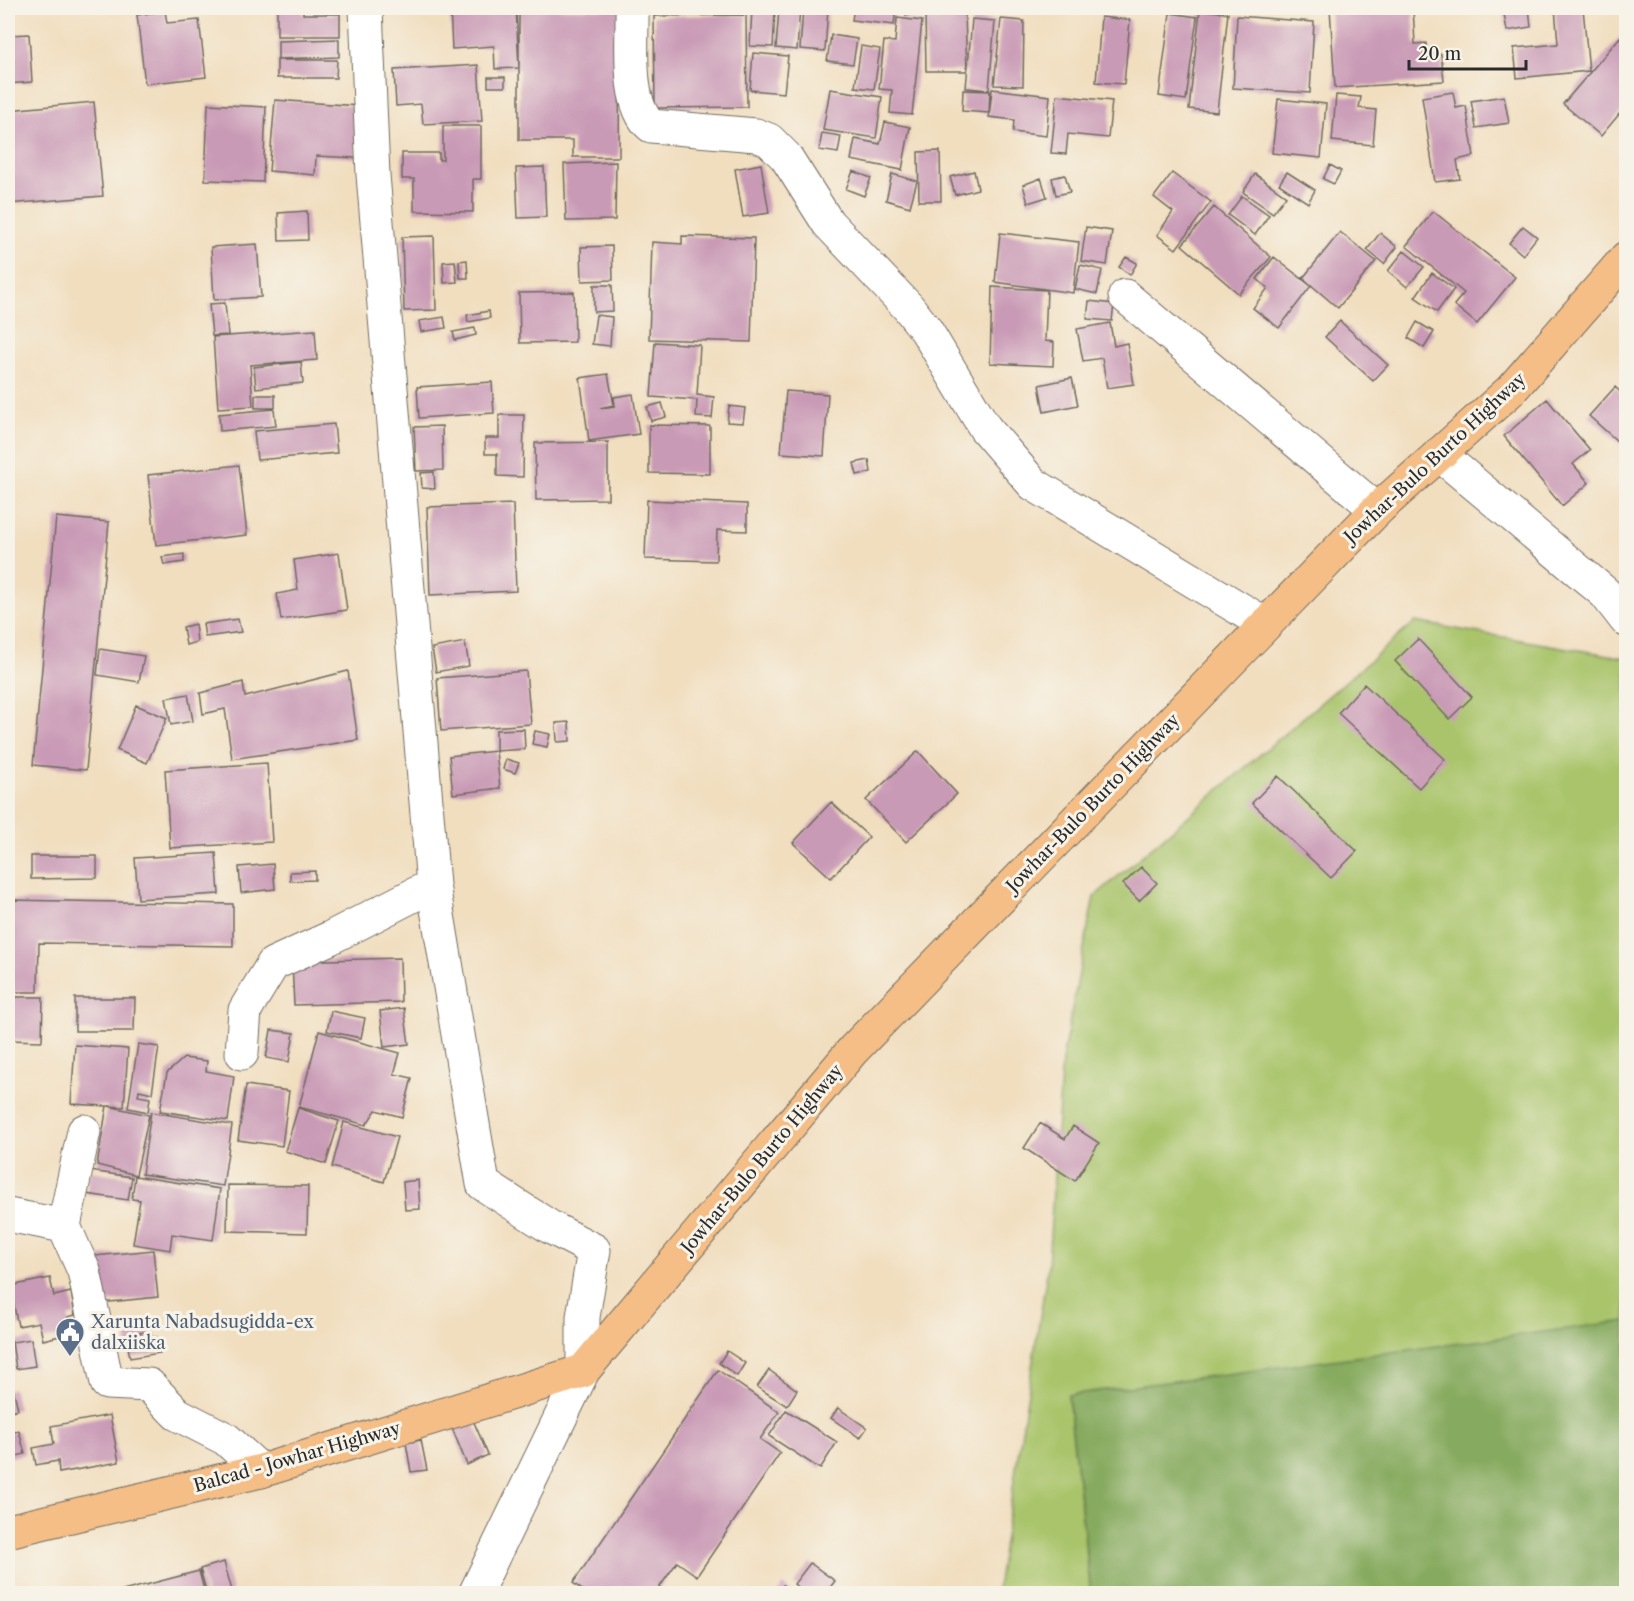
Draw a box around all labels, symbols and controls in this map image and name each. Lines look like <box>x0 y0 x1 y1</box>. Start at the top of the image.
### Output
scale bar <box>1409 33 1526 71</box>
text: 20 m <box>1418 43 1462 65</box>
street label: Jowhar-Bulo Burto Highway <box>1337 367 1531 550</box>
street label: Jowhar-Bulo Burto Highway <box>1000 708 1185 899</box>
street label: Jowhar-Bulo Burto Highway <box>674 1059 848 1260</box>
place label: Xarunta Nabadsugidda-ex dalxiiska <box>90 1311 314 1354</box>
public building icon: Xarunta Nabadsugidda-ex dalxiiska <box>54 1316 86 1358</box>
street label: Balcad - Jowhar Highway <box>191 1417 404 1497</box>

